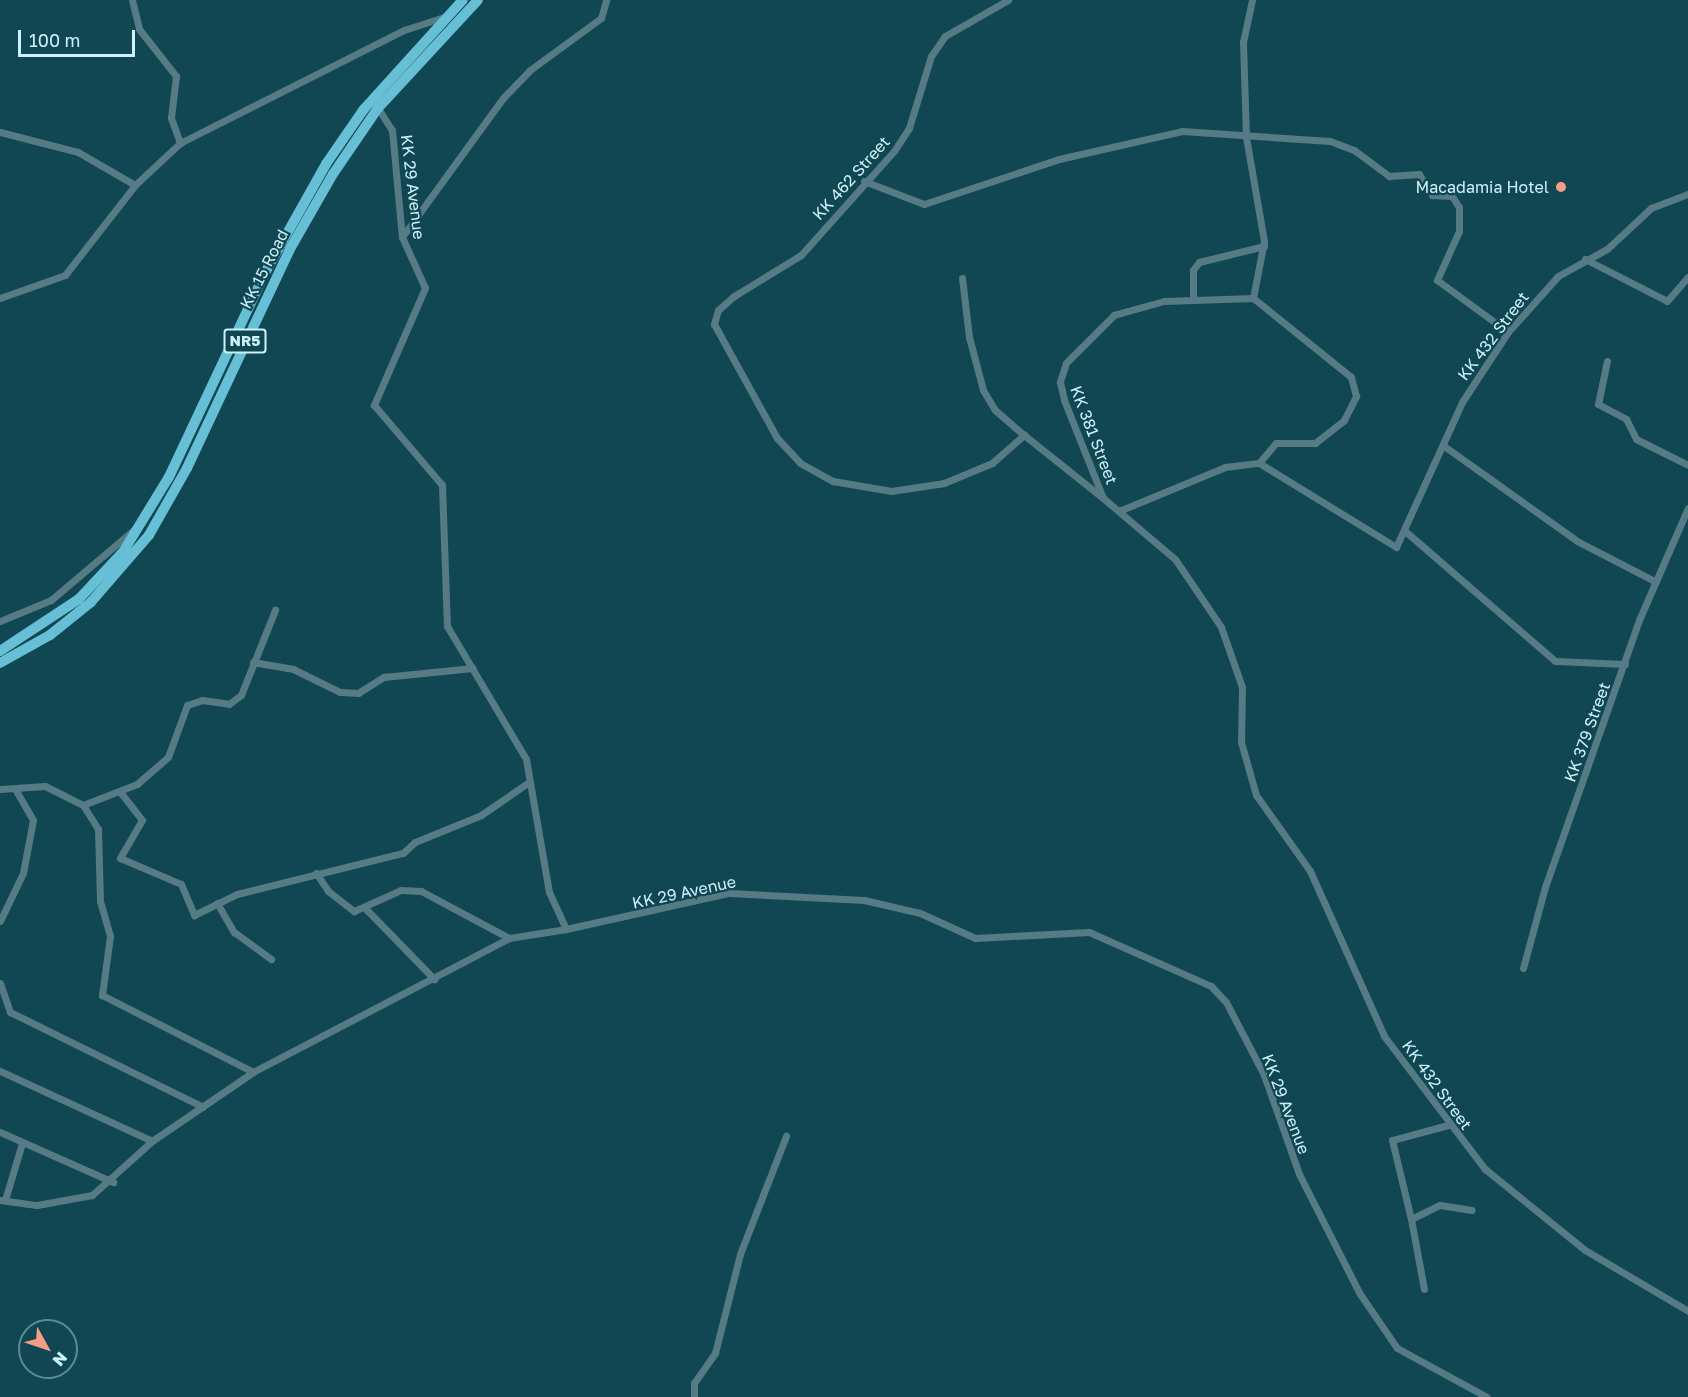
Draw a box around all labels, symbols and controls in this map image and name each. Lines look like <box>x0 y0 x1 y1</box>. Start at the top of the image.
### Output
scale bar <box>21 18 138 56</box>
text: 100 m <box>29 29 80 51</box>
street label: KK 462 Street <box>808 132 894 224</box>
street label: KK 29 Avenue <box>397 133 429 241</box>
place label: Macadamia Hotel <box>1416 177 1549 197</box>
marker: Macadamia Hotel <box>1554 180 1568 194</box>
street label: KK 15 Road <box>236 226 292 312</box>
street label: KK 432 Street <box>1453 288 1533 384</box>
road number: NR5 <box>222 329 268 353</box>
street label: KK 381 Street <box>1066 383 1122 487</box>
street label: KK 379 Street <box>1560 679 1614 785</box>
street label: KK 29 Avenue <box>630 872 738 912</box>
street label: KK 432 Street <box>1398 1037 1476 1133</box>
street label: KK 29 Avenue <box>1258 1051 1314 1157</box>
north arrow <box>18 1319 78 1379</box>
text: N <box>49 1348 72 1370</box>

